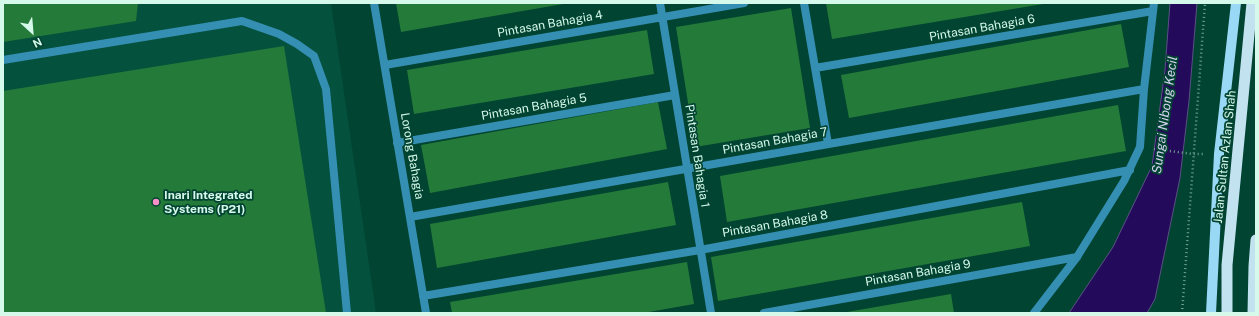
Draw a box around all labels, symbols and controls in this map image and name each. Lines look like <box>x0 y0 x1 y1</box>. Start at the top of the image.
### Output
street label: Pintasan Bahagia 4 <box>496 8 604 40</box>
north arrow <box>12 12 52 52</box>
street label: Pintasan Bahagia 6 <box>928 12 1036 44</box>
text: N <box>31 36 44 50</box>
water label: Sungai Nibong Kecil <box>1149 55 1181 175</box>
street label: Jalan Sultan Azlan Shah <box>1211 90 1239 224</box>
street label: Pintasan Bahagia 5 <box>480 91 588 123</box>
street label: Pintasan Bahagia 1 <box>682 103 712 209</box>
street label: Lorong Bahagia <box>397 112 427 200</box>
street label: Pintasan Bahagia 7 <box>721 125 829 157</box>
place label: Inari Integrated Systems (P21) <box>164 188 253 216</box>
marker: Inari Integrated Systems (P21) <box>151 197 161 207</box>
street label: Pintasan Bahagia 8 <box>721 208 829 240</box>
street label: Pintasan Bahagia 9 <box>864 257 972 289</box>

